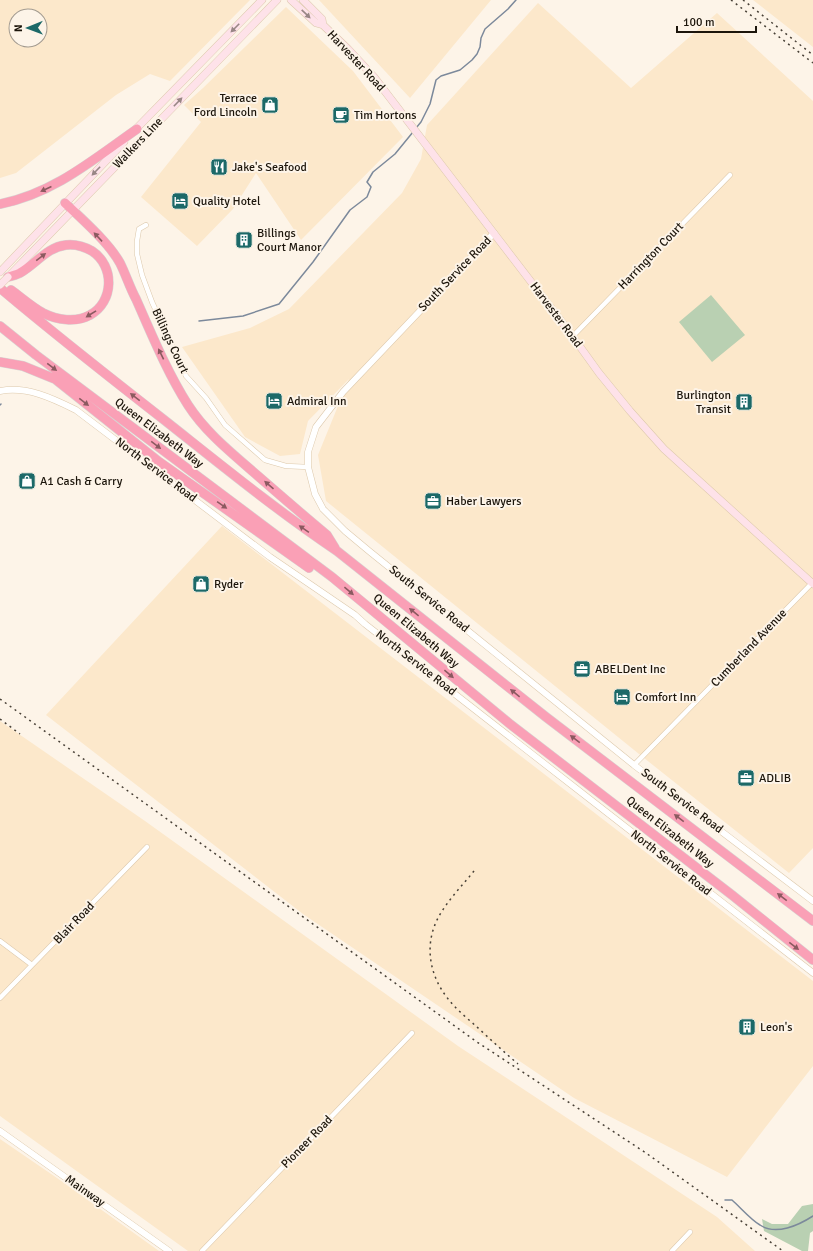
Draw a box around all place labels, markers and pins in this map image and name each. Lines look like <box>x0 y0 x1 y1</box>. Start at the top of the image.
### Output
place label: Terrace Ford Lincoln <box>194 91 257 120</box>
shop icon: Terrace Ford Lincoln <box>260 95 280 115</box>
cafe icon: Tim Hortons <box>331 105 351 125</box>
place label: Tim Hortons <box>354 108 417 123</box>
restaurant icon: Jake's Seafood <box>209 157 229 177</box>
place label: Jake's Seafood <box>232 160 307 175</box>
hotel icon: Quality Hotel <box>170 191 190 211</box>
place label: Quality Hotel <box>193 194 261 209</box>
place label: Billings Court Manor <box>257 226 322 255</box>
building icon: Billings Court Manor <box>234 230 254 250</box>
place label: Burlington Transit <box>676 388 731 417</box>
hotel icon: Admiral Inn <box>264 391 284 411</box>
building icon: Burlington Transit <box>734 392 754 412</box>
place label: Admiral Inn <box>287 394 347 409</box>
shop icon: A1 Cash & Carry <box>17 471 37 491</box>
place label: A1 Cash & Carry <box>40 474 123 489</box>
office icon: Haber Lawyers <box>423 491 443 511</box>
place label: Haber Lawyers <box>446 494 521 509</box>
shop icon: Ryder <box>191 574 211 594</box>
place label: Ryder <box>214 577 244 592</box>
office icon: ABELDent Inc <box>572 659 592 679</box>
place label: ABELDent Inc <box>595 662 666 677</box>
hotel icon: Comfort Inn <box>612 687 632 707</box>
place label: Comfort Inn <box>635 690 696 705</box>
office icon: ADLIB <box>736 768 756 788</box>
place label: ADLIB <box>759 771 791 786</box>
building icon: Leon's <box>737 1017 757 1037</box>
place label: Leon's <box>760 1020 792 1035</box>

